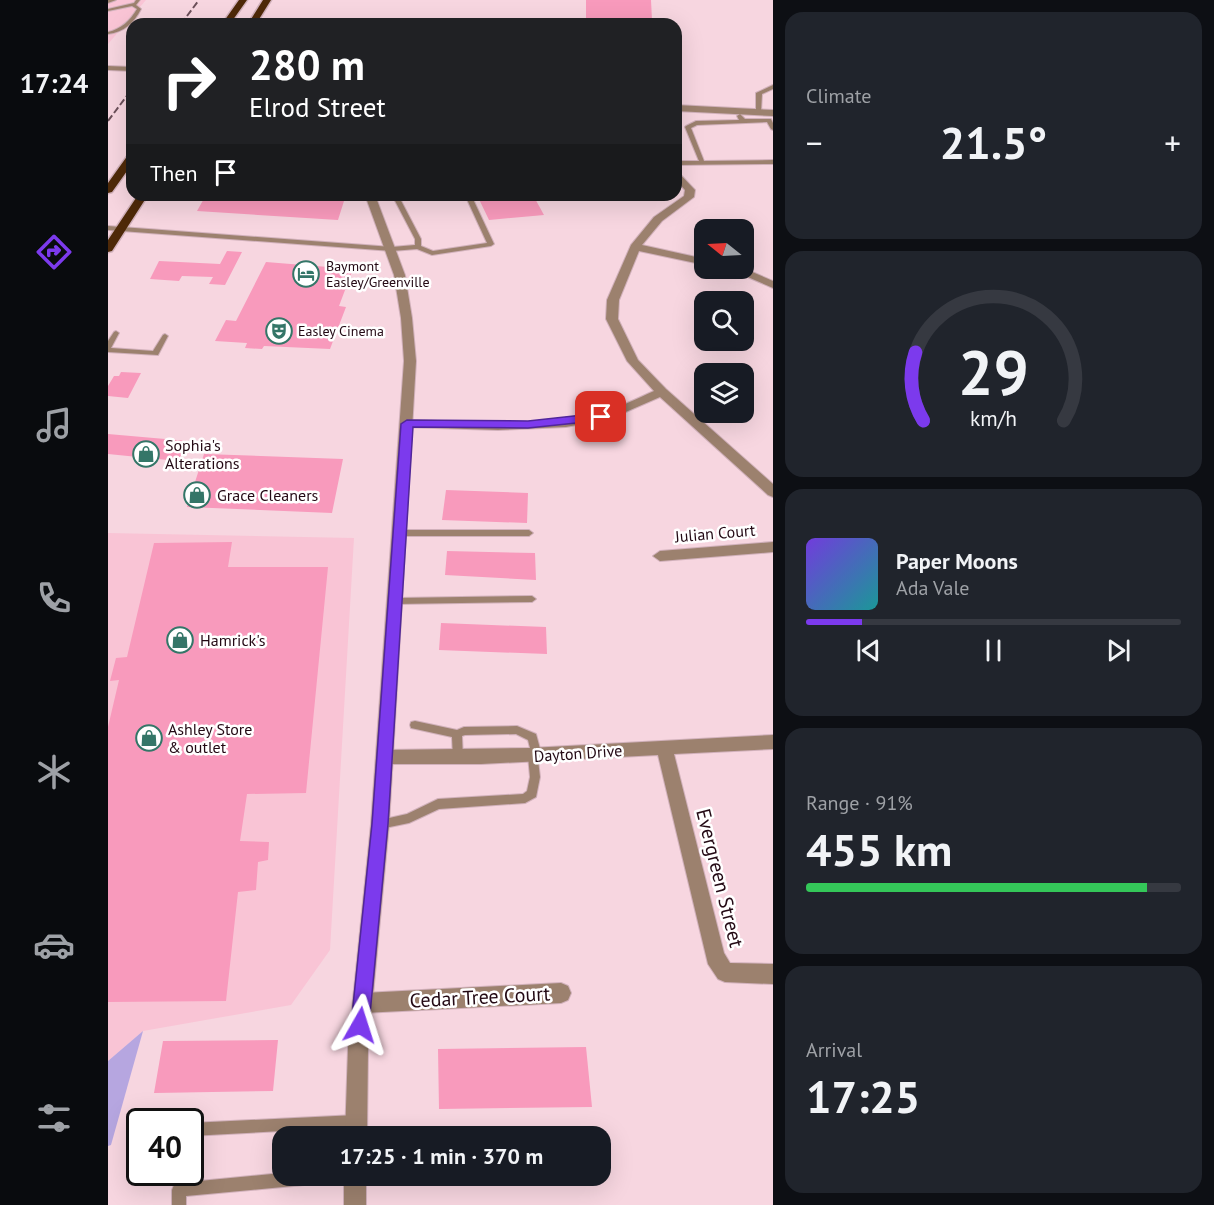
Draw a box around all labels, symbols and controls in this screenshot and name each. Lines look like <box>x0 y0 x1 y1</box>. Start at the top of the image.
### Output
text: 280 m <box>249 37 365 92</box>
icon: right <box>150 42 228 120</box>
text: 17:24 <box>20 66 88 100</box>
text: Climate <box>806 83 872 109</box>
text: Elrod Street <box>249 90 386 124</box>
text: 21.5° <box>940 113 1047 171</box>
text: − <box>806 121 823 164</box>
text: + <box>1164 121 1181 164</box>
icon: arrive <box>209 156 242 189</box>
text: Then <box>150 159 197 187</box>
north arrow <box>694 219 754 279</box>
map controls <box>694 219 754 423</box>
icon: directions <box>33 231 75 273</box>
place label: Baymont Easley/Greenville <box>326 257 430 291</box>
hotel icon: Baymont Easley/Greenville <box>291 259 321 289</box>
button: search <box>694 291 754 351</box>
theatre icon: Easley Cinema <box>264 316 294 346</box>
place label: Easley Cinema <box>298 322 384 340</box>
text: 29 <box>958 331 1029 412</box>
button: layers <box>694 363 754 423</box>
pin <box>575 391 626 442</box>
icon: arrive <box>584 400 617 433</box>
icon: music <box>33 404 75 446</box>
text: km/h <box>970 404 1017 432</box>
place label: Sophia's Alterations <box>165 435 240 473</box>
shop icon: Sophia's Alterations <box>131 439 161 469</box>
shop icon: Grace Cleaners <box>182 480 212 510</box>
place label: Grace Cleaners <box>217 485 319 505</box>
street label: Julian Court <box>673 519 756 547</box>
text: Paper Moons <box>896 547 1018 575</box>
text: Ada Vale <box>896 575 969 601</box>
icon: phone <box>33 577 75 619</box>
shop icon: Hamrick's <box>165 625 195 655</box>
place label: Hamrick's <box>200 630 266 650</box>
icon: previous <box>852 634 885 667</box>
icon: pause <box>977 634 1010 667</box>
icon: next <box>1102 634 1135 667</box>
place label: Ashley Store & outlet <box>168 719 252 757</box>
shop icon: Ashley Store & outlet <box>134 723 164 753</box>
street label: Dayton Drive <box>533 740 623 766</box>
icon: climate <box>33 751 75 793</box>
text: Range · 91% <box>806 790 913 816</box>
street label: Evergreen Street <box>690 806 750 950</box>
text: 455 km <box>806 820 952 878</box>
icon: car <box>33 924 75 966</box>
street label: Cedar Tree Court <box>409 980 551 1014</box>
position arrow <box>328 993 392 1057</box>
text: Arrival <box>806 1037 862 1063</box>
text: 17:25 <box>806 1067 920 1125</box>
icon: filters <box>33 1097 75 1139</box>
speed limit sign: 40 <box>126 1108 204 1186</box>
text: 17:25 · 1 min · 370 m <box>340 1142 543 1170</box>

